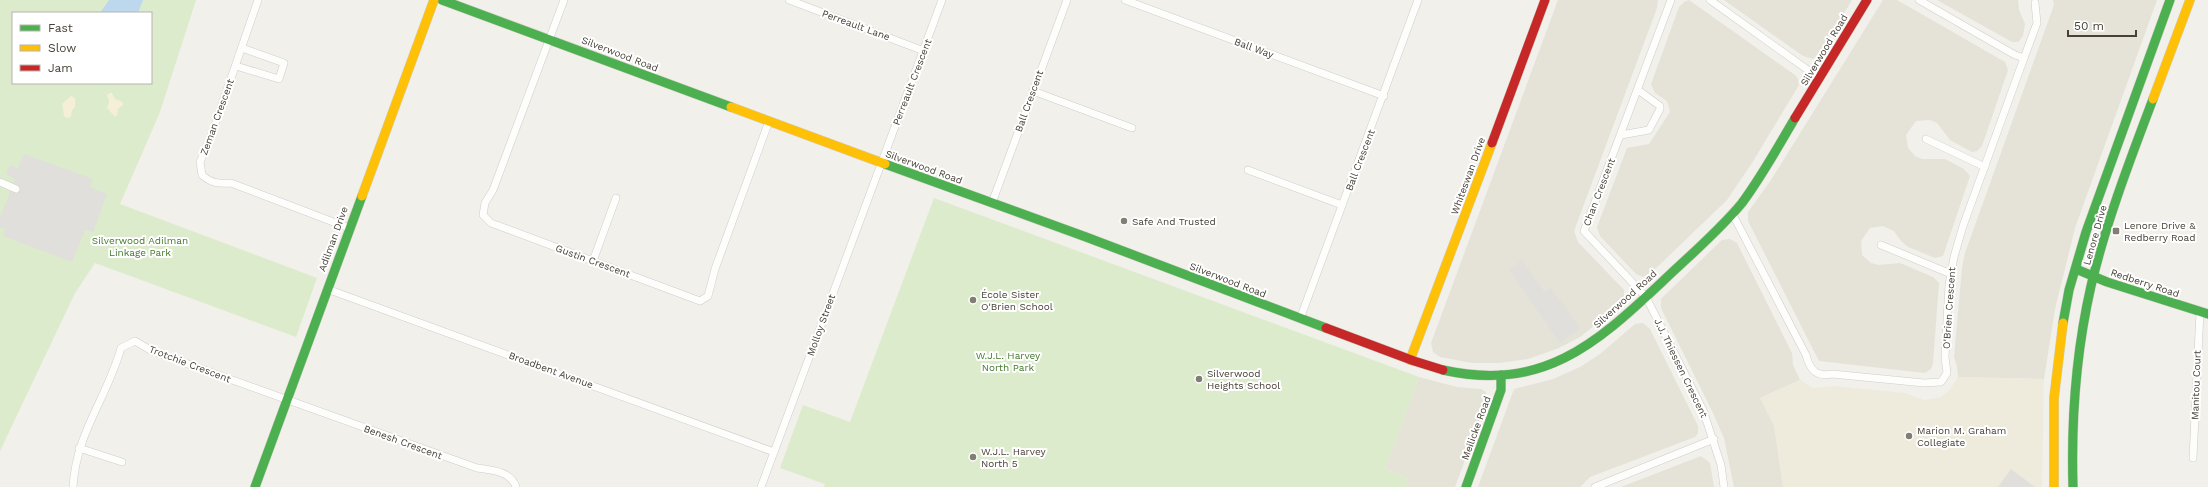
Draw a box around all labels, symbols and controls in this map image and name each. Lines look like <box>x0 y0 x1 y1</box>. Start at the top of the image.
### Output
street label: Perreault Lane <box>821 8 892 42</box>
legend <box>12 12 152 84</box>
street label: Silverwood Road <box>1798 12 1850 88</box>
scale bar <box>2068 12 2136 38</box>
text: 50 m <box>2074 19 2104 33</box>
text: Fast <box>48 21 73 35</box>
street label: Silverwood Road <box>580 34 660 74</box>
street label: Ball Way <box>1233 36 1276 60</box>
street label: Perreault Crescent <box>890 37 934 127</box>
text: Slow <box>48 41 76 55</box>
text: Jam <box>48 61 73 75</box>
street label: Ball Crescent <box>1013 68 1046 133</box>
street label: Zeman Crescent <box>198 77 236 157</box>
street label: Ball Crescent <box>1343 127 1377 192</box>
street label: Whiteswan Drive <box>1449 135 1487 216</box>
street label: Silverwood Road <box>884 148 964 186</box>
street label: Chan Crescent <box>1581 156 1617 227</box>
street label: Lenore Drive <box>2081 204 2109 266</box>
street label: Adilman Drive <box>316 205 350 273</box>
marker: Safe And Trusted <box>1119 216 1129 226</box>
place label: Safe And Trusted <box>1132 216 1216 227</box>
place label: Lenore Drive & Redberry Road <box>2124 220 2196 243</box>
marker: Lenore Drive & Redberry Road <box>2111 226 2121 236</box>
park label: Silverwood Adilman Linkage Park <box>92 235 188 258</box>
street label: Gustin Crescent <box>554 242 633 280</box>
street label: Silverwood Road <box>1188 260 1268 300</box>
street label: O'Brien Crescent <box>1941 266 1957 349</box>
street label: Redberry Road <box>2109 267 2181 299</box>
street label: Silverwood Road <box>1591 268 1659 330</box>
place label: École Sister O'Brien School <box>981 289 1053 312</box>
street label: Molloy Street <box>805 292 838 357</box>
marker: École Sister O'Brien School <box>968 295 978 305</box>
street label: J.J. Thiessen Crescent <box>1652 317 1710 420</box>
street label: Trotchie Crescent <box>148 343 233 385</box>
street label: Manitou Court <box>2189 349 2203 420</box>
street label: Broadbent Avenue <box>507 350 595 390</box>
park label: W.J.L. Harvey North Park <box>976 350 1041 373</box>
place label: Silverwood Heights School <box>1207 368 1280 391</box>
marker: Silverwood Heights School <box>1194 374 1204 384</box>
street label: Meilicke Road <box>1459 394 1493 462</box>
street label: Benesh Crescent <box>362 423 444 462</box>
place label: Marion M. Graham Collegiate <box>1917 425 2006 448</box>
marker: Marion M. Graham Collegiate <box>1904 431 1914 441</box>
place label: W.J.L. Harvey North 5 <box>981 446 1046 469</box>
marker: W.J.L. Harvey North 5 <box>968 452 978 462</box>

